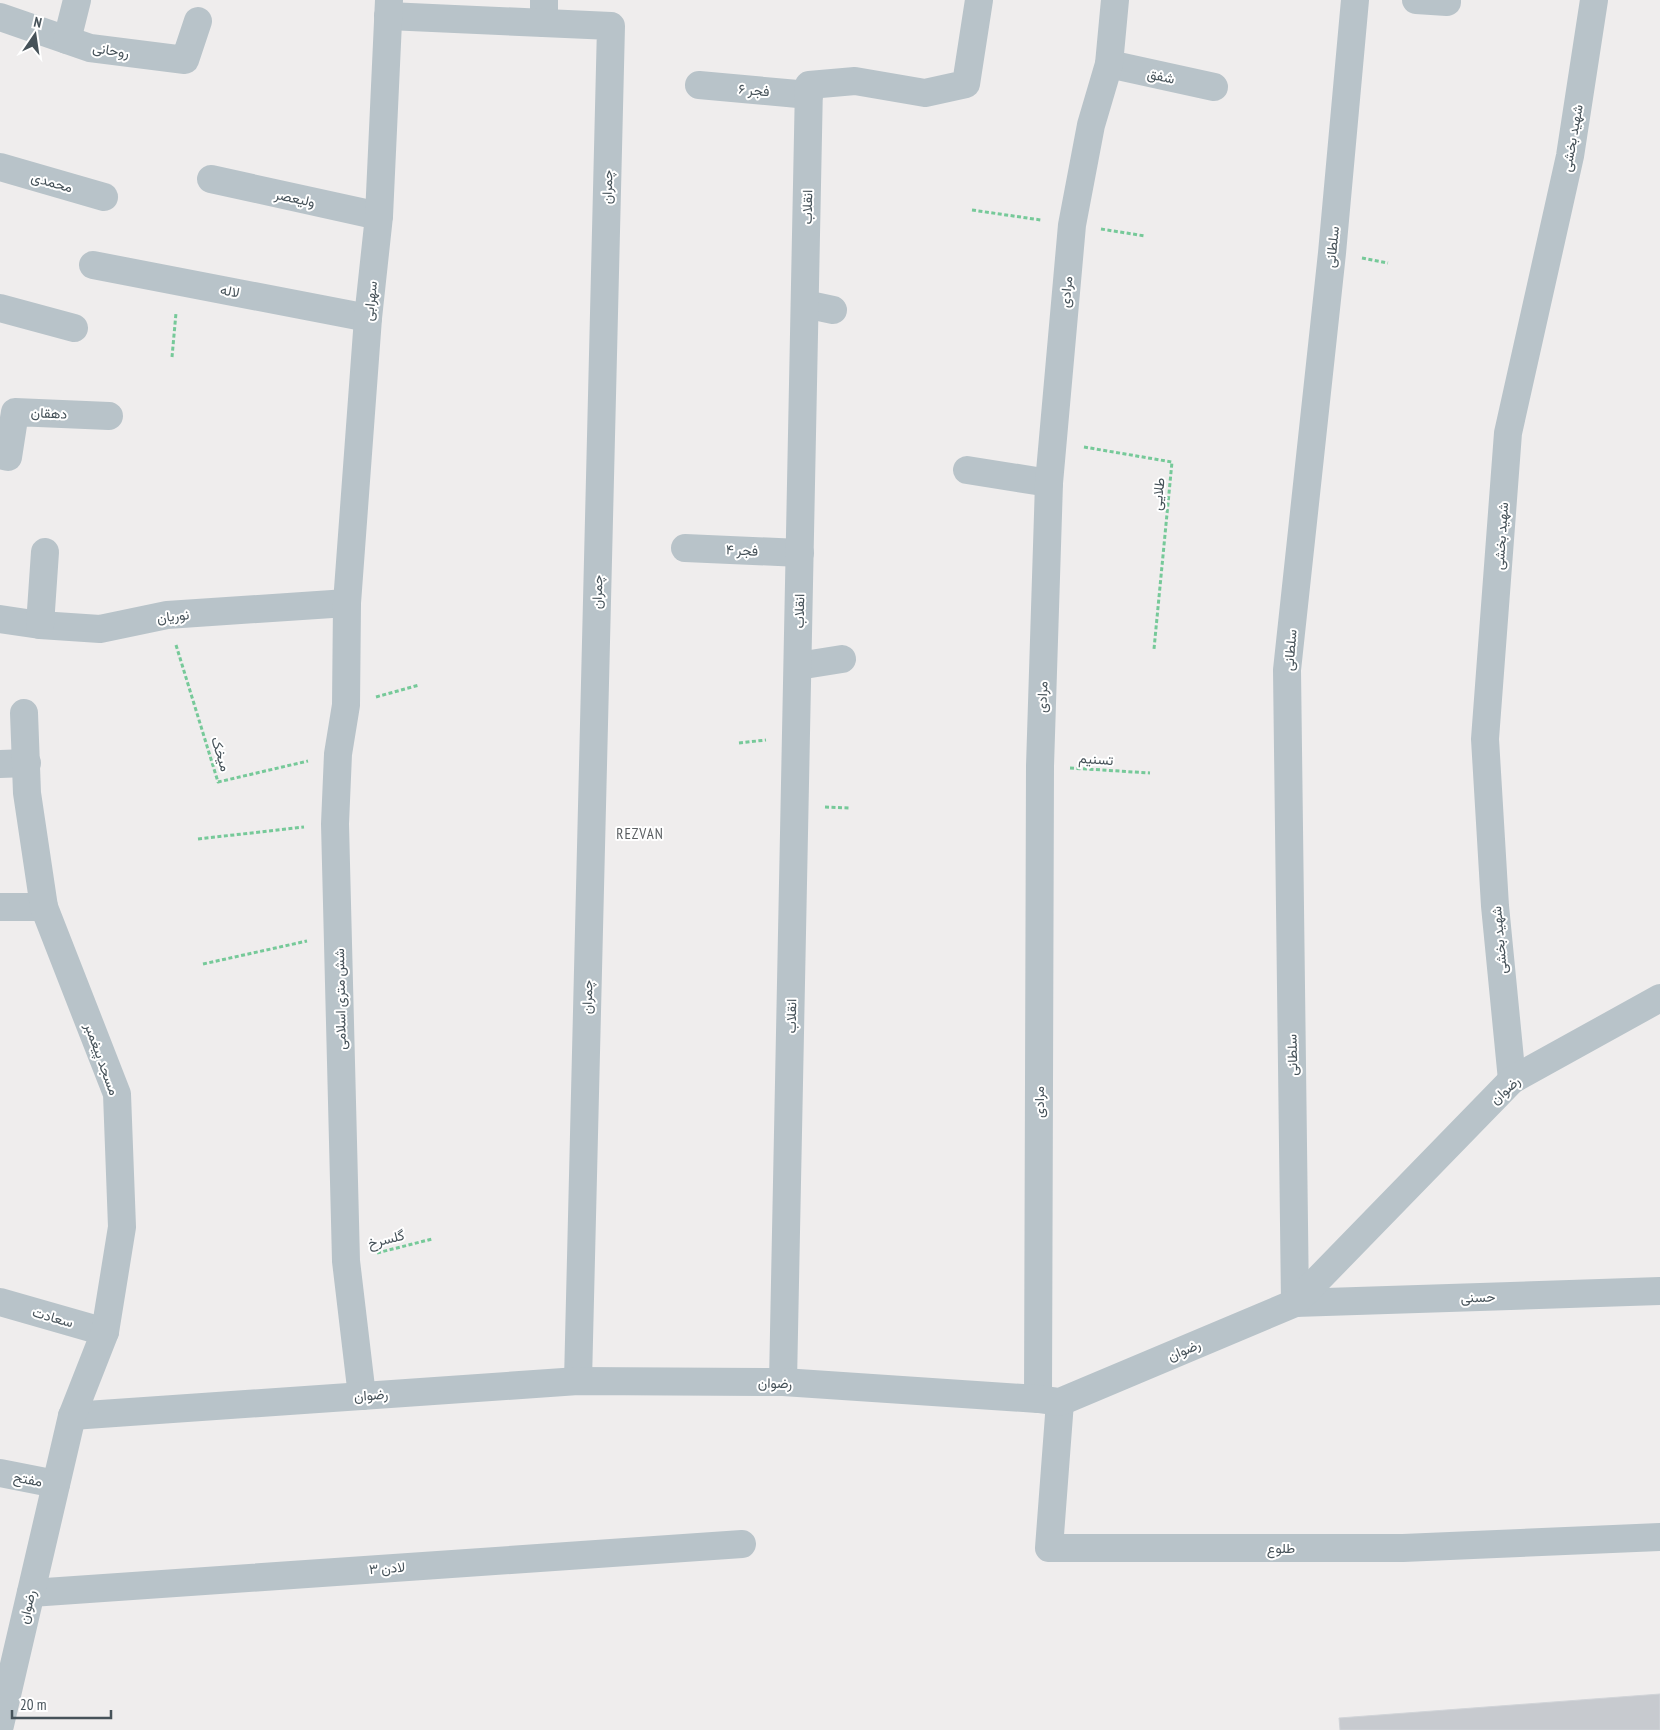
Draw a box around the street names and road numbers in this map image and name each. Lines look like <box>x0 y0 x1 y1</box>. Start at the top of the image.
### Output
street label: روحانی <box>91 38 131 62</box>
street label: شفق <box>1146 64 1176 88</box>
street label: فجر ۶ <box>738 80 770 100</box>
street label: شهید بخشی <box>1557 103 1587 173</box>
street label: محمدی <box>29 168 75 196</box>
street label: چمران <box>598 170 617 204</box>
street label: ولیعصر <box>272 185 317 211</box>
street label: انقلاب <box>798 189 816 225</box>
street label: سلطانی <box>1321 225 1343 269</box>
street label: مرادی <box>1056 275 1076 309</box>
street label: لاله <box>219 280 241 302</box>
street label: سهرابی <box>359 280 381 322</box>
street label: دهقان <box>30 403 68 423</box>
street label: طلایی <box>1147 477 1169 511</box>
street label: شهید بخشی <box>1490 501 1512 571</box>
street label: فجر ۴ <box>725 540 759 560</box>
street label: چمران <box>588 575 607 609</box>
street label: انقلاب <box>790 593 808 629</box>
street label: نوریان <box>156 605 190 627</box>
street label: سلطانی <box>1279 628 1301 672</box>
street label: مرادی <box>1032 681 1052 713</box>
street label: میخک <box>207 734 235 774</box>
street label: تسنیم <box>1078 749 1114 769</box>
street label: شهید بخشی <box>1487 905 1511 975</box>
street label: شش متری اسلامی <box>330 948 350 1050</box>
street label: چمران <box>578 980 597 1014</box>
street label: انقلاب <box>782 998 800 1034</box>
street label: مسجد پیغمبر <box>79 1020 123 1098</box>
street label: سلطانی <box>1283 1034 1301 1076</box>
street label: رضوان <box>1486 1072 1524 1108</box>
street label: مرادی <box>1030 1086 1048 1118</box>
street label: گلسرخ <box>366 1226 407 1254</box>
street label: حسنی <box>1460 1287 1496 1307</box>
street label: سعادت <box>30 1303 76 1331</box>
street label: رضوان <box>1165 1335 1204 1365</box>
street label: رضوان <box>758 1374 793 1392</box>
street label: رضوان <box>353 1385 389 1405</box>
street label: مفتح <box>12 1467 44 1493</box>
street label: طلوع <box>1267 1539 1295 1559</box>
street label: لادن ۳ <box>368 1558 406 1578</box>
street label: رضوان <box>14 1588 40 1626</box>

